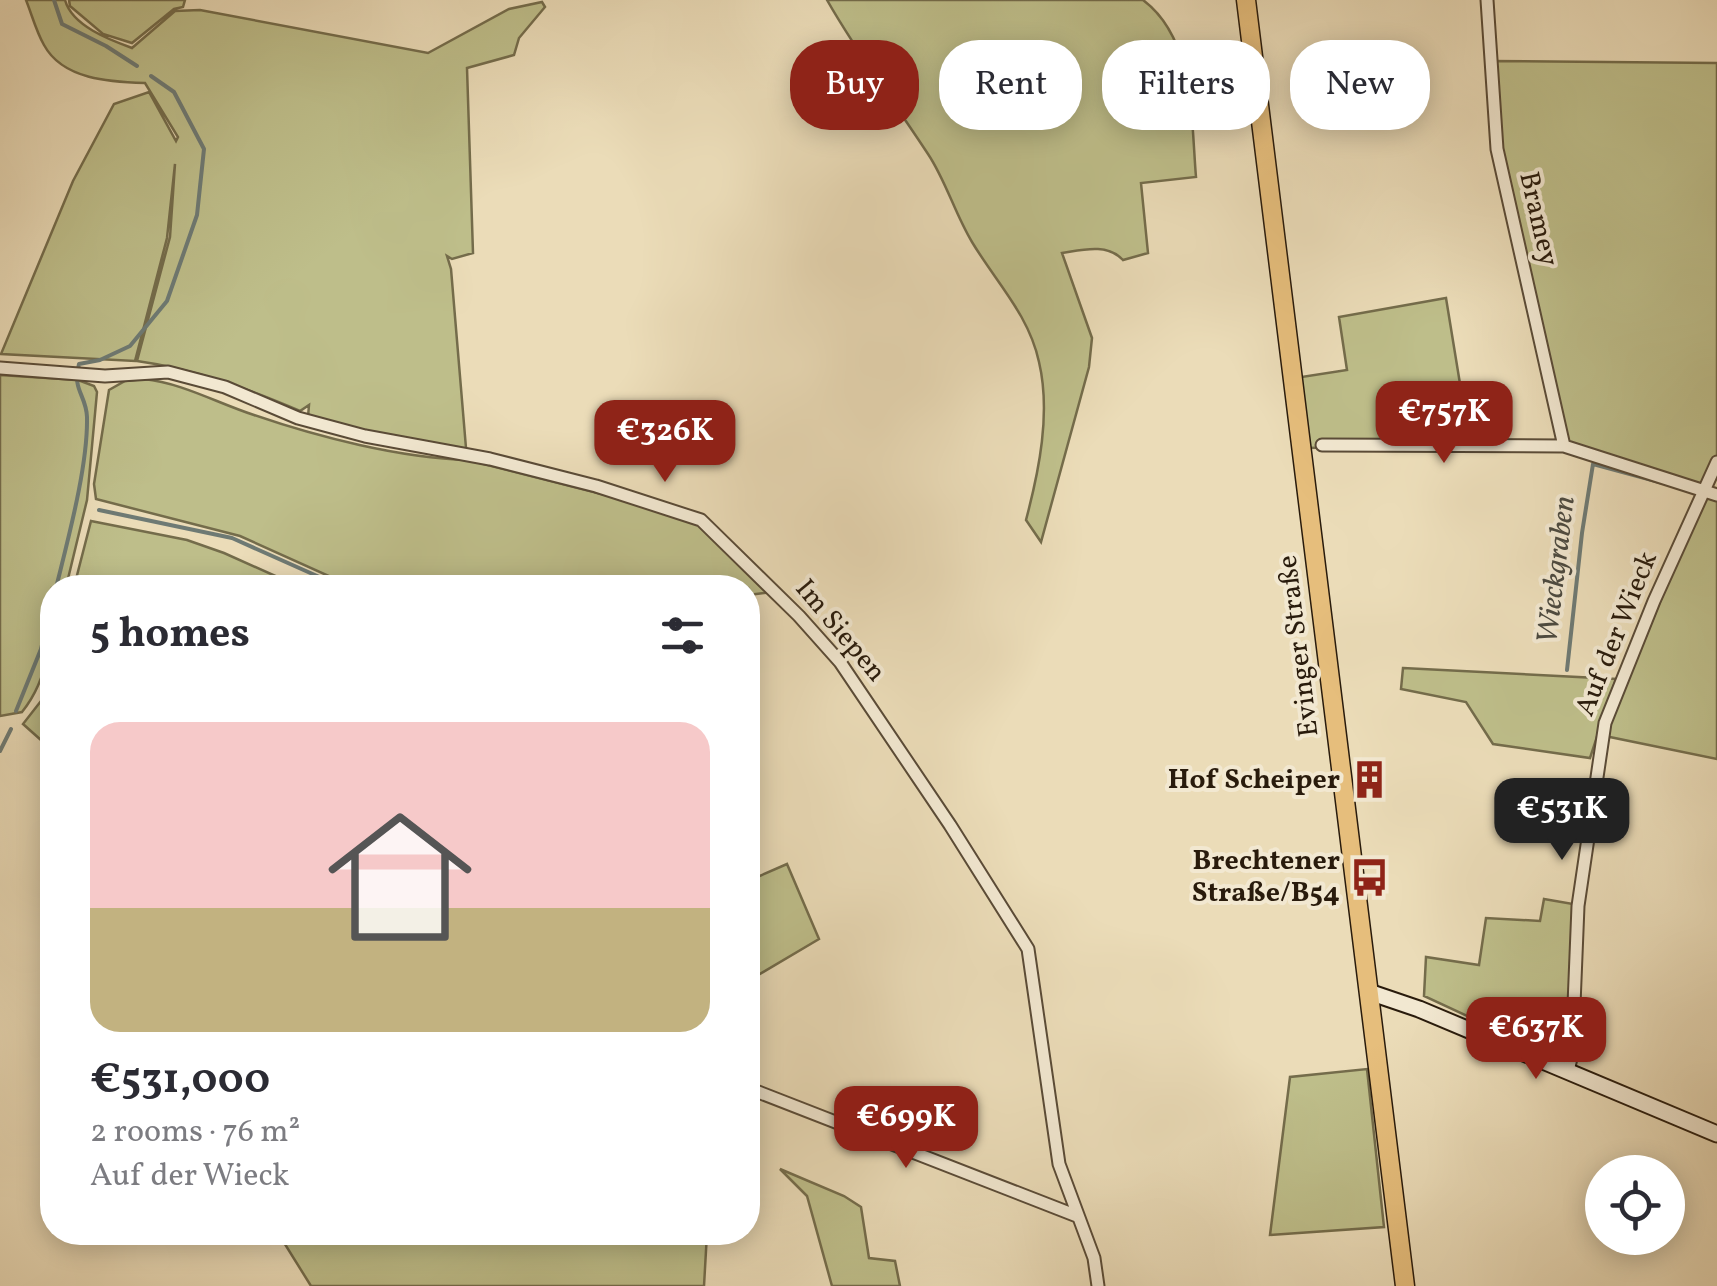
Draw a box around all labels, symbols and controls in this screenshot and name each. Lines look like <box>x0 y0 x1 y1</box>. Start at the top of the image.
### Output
chip: Buy <box>790 40 919 130</box>
chip: Rent <box>939 40 1082 130</box>
chip: Filters <box>1102 40 1270 130</box>
chip: New <box>1290 40 1430 130</box>
street label: Bramey <box>1508 168 1568 270</box>
pin: €757K <box>1374 381 1514 466</box>
text: €757K <box>1398 391 1490 435</box>
pin: €326K <box>595 400 735 485</box>
text: €326K <box>616 410 714 454</box>
water label: Wieckgraben <box>1527 494 1587 646</box>
street label: Auf der Wieck <box>1566 546 1668 722</box>
street label: Evinger Straße <box>1269 553 1329 739</box>
street label: Im Siepen <box>785 571 895 691</box>
text: 5 homes <box>90 606 250 665</box>
icon: filters <box>655 608 710 663</box>
building icon: Hof Scheiper <box>1349 759 1391 801</box>
place label: Hof Scheiper <box>1168 761 1340 800</box>
pin: €531K <box>1492 778 1632 863</box>
icon: home <box>310 787 490 967</box>
text: €531K <box>1516 788 1608 832</box>
place label: Brechtener Straße/B54 <box>1192 842 1340 913</box>
bus stop icon: Brechtener Straße/B54 <box>1349 856 1391 898</box>
pin: €637K <box>1466 997 1606 1082</box>
text: €637K <box>1488 1007 1584 1051</box>
text: €531,000 <box>90 1052 270 1111</box>
pin: €699K <box>836 1086 976 1171</box>
text: €699K <box>856 1096 956 1140</box>
text: 2 rooms · 76 m² <box>90 1111 300 1155</box>
text: Auf der Wieck <box>90 1155 289 1199</box>
map controls <box>1585 1155 1685 1255</box>
button: locate <box>1585 1155 1685 1255</box>

